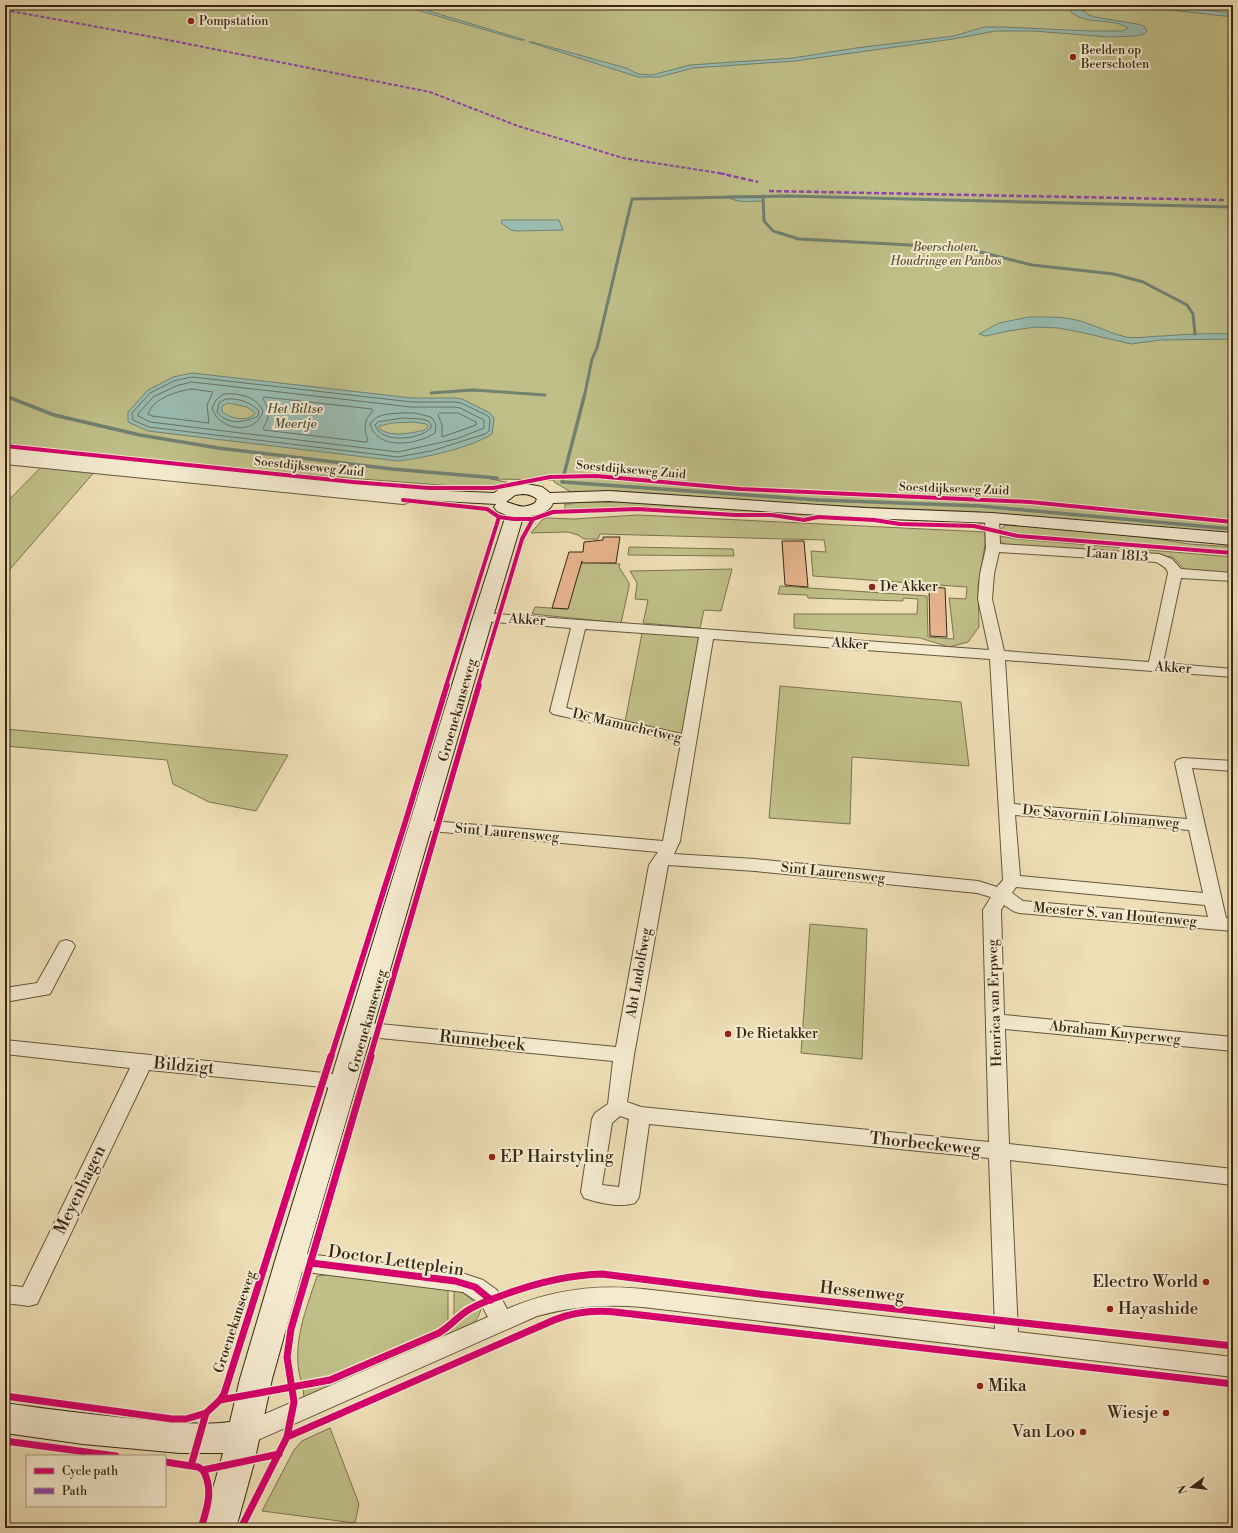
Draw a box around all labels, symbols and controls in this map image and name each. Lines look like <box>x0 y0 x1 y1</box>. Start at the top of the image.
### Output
place label: Pompstation <box>199 14 269 29</box>
marker: Pompstation <box>186 16 196 26</box>
place label: Beelden op Beerschoten <box>1080 43 1149 72</box>
marker: Beelden op Beerschoten <box>1068 52 1078 62</box>
park label: Beerschoten, Houdringe en Panbos <box>890 240 1002 269</box>
water label: Het Biltse Meertje <box>266 401 323 432</box>
street label: Soestdijkseweg Zuid <box>253 454 365 480</box>
street label: Soestdijkseweg Zuid <box>575 458 687 482</box>
street label: Soestdijkseweg Zuid <box>899 480 1010 498</box>
street label: Laan 1813 <box>1085 544 1149 566</box>
place label: De Akker <box>880 578 938 596</box>
marker: De Akker <box>867 582 877 592</box>
street label: Akker <box>507 610 546 630</box>
street label: Akker <box>830 634 869 654</box>
street label: Groenekanseweg <box>435 655 482 764</box>
street label: Akker <box>1153 658 1192 678</box>
street label: De Mamuchetweg <box>571 705 684 748</box>
street label: De Savornin Lohmanweg <box>1022 801 1181 833</box>
street label: Sint Laurensweg <box>454 819 561 847</box>
street label: Sint Laurensweg <box>780 859 887 888</box>
street label: Meester S. van Houtenweg <box>1032 899 1198 931</box>
street label: Abt Ludolfweg <box>622 926 656 1021</box>
street label: Henrica van Erpweg <box>984 938 1006 1067</box>
street label: Groenekanseweg <box>345 966 392 1075</box>
street label: Abraham Kuyperweg <box>1048 1017 1182 1049</box>
place label: De Rietakker <box>736 1025 818 1043</box>
street label: Runnebeek <box>438 1026 527 1057</box>
marker: De Rietakker <box>723 1029 733 1039</box>
street label: Bildzigt <box>152 1052 215 1080</box>
street label: Thorbeckeweg <box>868 1127 982 1161</box>
street label: Meyenhagen <box>49 1142 111 1238</box>
place label: EP Hairstyling <box>500 1146 614 1168</box>
marker: EP Hairstyling <box>487 1152 497 1162</box>
street label: Doctor Letteplein <box>327 1241 465 1281</box>
street label: Groenekanseweg <box>210 1268 260 1376</box>
place label: Electro World <box>1092 1271 1198 1293</box>
street label: Hessenweg <box>819 1277 906 1307</box>
marker: Electro World <box>1201 1277 1211 1287</box>
place label: Hayashide <box>1118 1298 1198 1320</box>
marker: Hayashide <box>1105 1304 1115 1314</box>
place label: Mika <box>988 1375 1027 1397</box>
marker: Mika <box>975 1381 985 1391</box>
place label: Wiesje <box>1106 1402 1158 1424</box>
marker: Wiesje <box>1161 1408 1171 1418</box>
place label: Van Loo <box>1011 1421 1075 1443</box>
marker: Van Loo <box>1078 1427 1088 1437</box>
legend <box>26 1455 166 1507</box>
text: Cycle path <box>62 1464 118 1479</box>
north arrow <box>1172 1467 1212 1507</box>
text: N <box>1175 1483 1191 1495</box>
text: Path <box>62 1484 87 1499</box>

